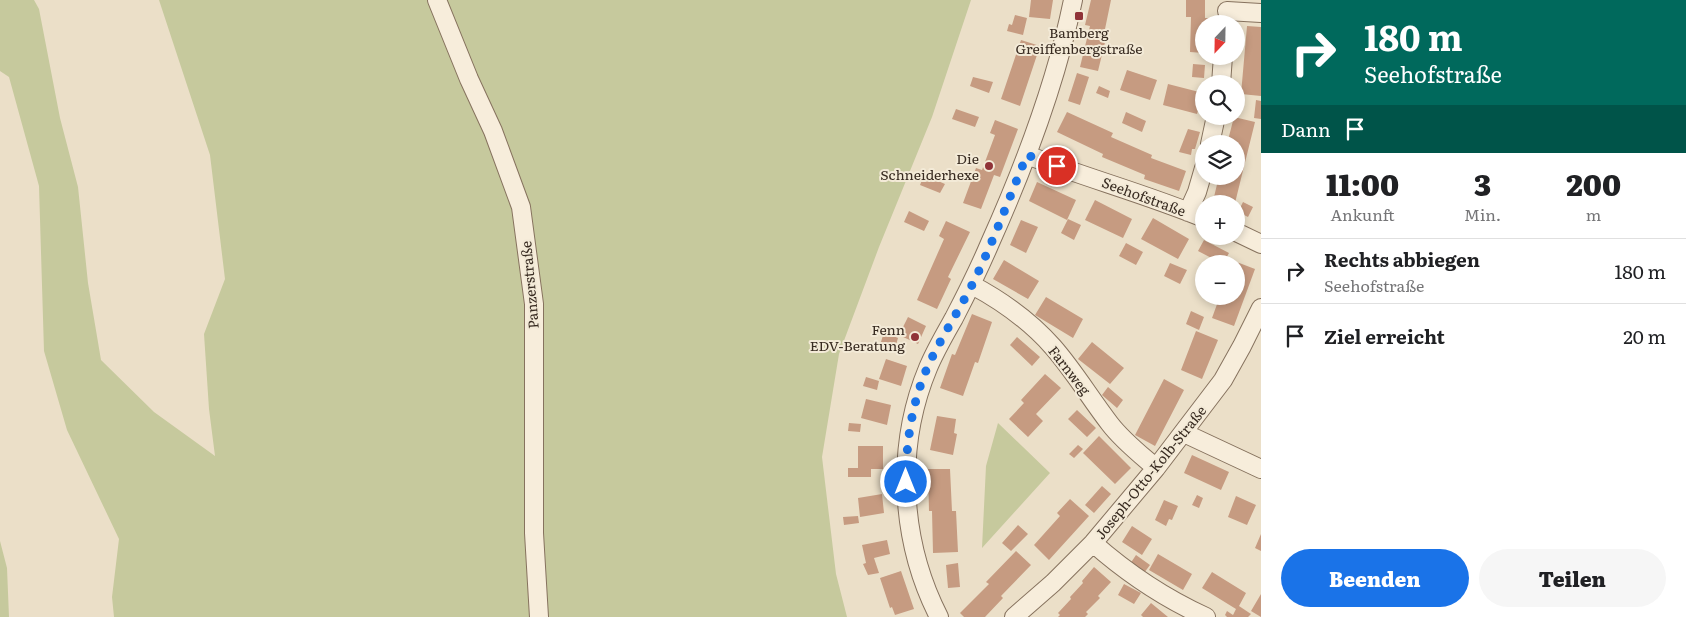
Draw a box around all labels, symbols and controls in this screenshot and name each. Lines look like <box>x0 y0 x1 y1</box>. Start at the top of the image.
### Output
marker: Bamberg Greiffenbergstraße <box>1073 10 1085 22</box>
text: 180 m <box>1364 10 1463 62</box>
north arrow <box>1195 15 1245 65</box>
map controls <box>1195 15 1245 305</box>
icon: right <box>1281 20 1346 85</box>
place label: Bamberg Greiffenbergstraße <box>1015 22 1143 58</box>
text: Seehofstraße <box>1364 57 1502 90</box>
button: search <box>1195 75 1245 125</box>
text: Dann <box>1281 115 1331 143</box>
icon: arrive <box>1341 115 1369 143</box>
button: layers <box>1195 135 1245 185</box>
pin <box>1036 145 1078 187</box>
place label: Die Schneiderhexe <box>880 148 979 184</box>
icon: arrive <box>1043 152 1071 180</box>
marker: Die Schneiderhexe <box>983 160 995 172</box>
text: 11:00 <box>1326 161 1399 205</box>
text: 3 <box>1474 161 1491 205</box>
text: 200 <box>1566 161 1621 205</box>
street label: Seehofstraße <box>1099 172 1189 220</box>
button: + <box>1195 195 1245 245</box>
text: Ankunft <box>1330 202 1395 226</box>
text: Min. <box>1464 202 1501 226</box>
text: m <box>1586 202 1601 226</box>
street label: Panzerstraße <box>515 240 543 330</box>
text: Rechts abbiegen <box>1324 245 1480 273</box>
button: − <box>1195 255 1245 305</box>
icon: right <box>1281 257 1309 285</box>
text: 180 m <box>1615 257 1666 285</box>
text: Seehofstraße <box>1324 273 1424 297</box>
place label: Fenn EDV-Beratung <box>810 319 905 355</box>
icon: arrive <box>1281 322 1309 350</box>
text: Ziel erreicht <box>1324 322 1445 350</box>
text: 20 m <box>1623 322 1666 350</box>
marker: Fenn EDV-Beratung <box>909 331 921 343</box>
street label: Farnweg <box>1044 341 1096 399</box>
street label: Joseph-Otto-Kolb-Straße <box>1090 401 1210 543</box>
position arrow <box>879 455 931 507</box>
button: Beenden <box>1281 549 1469 607</box>
button: Teilen <box>1479 549 1666 607</box>

